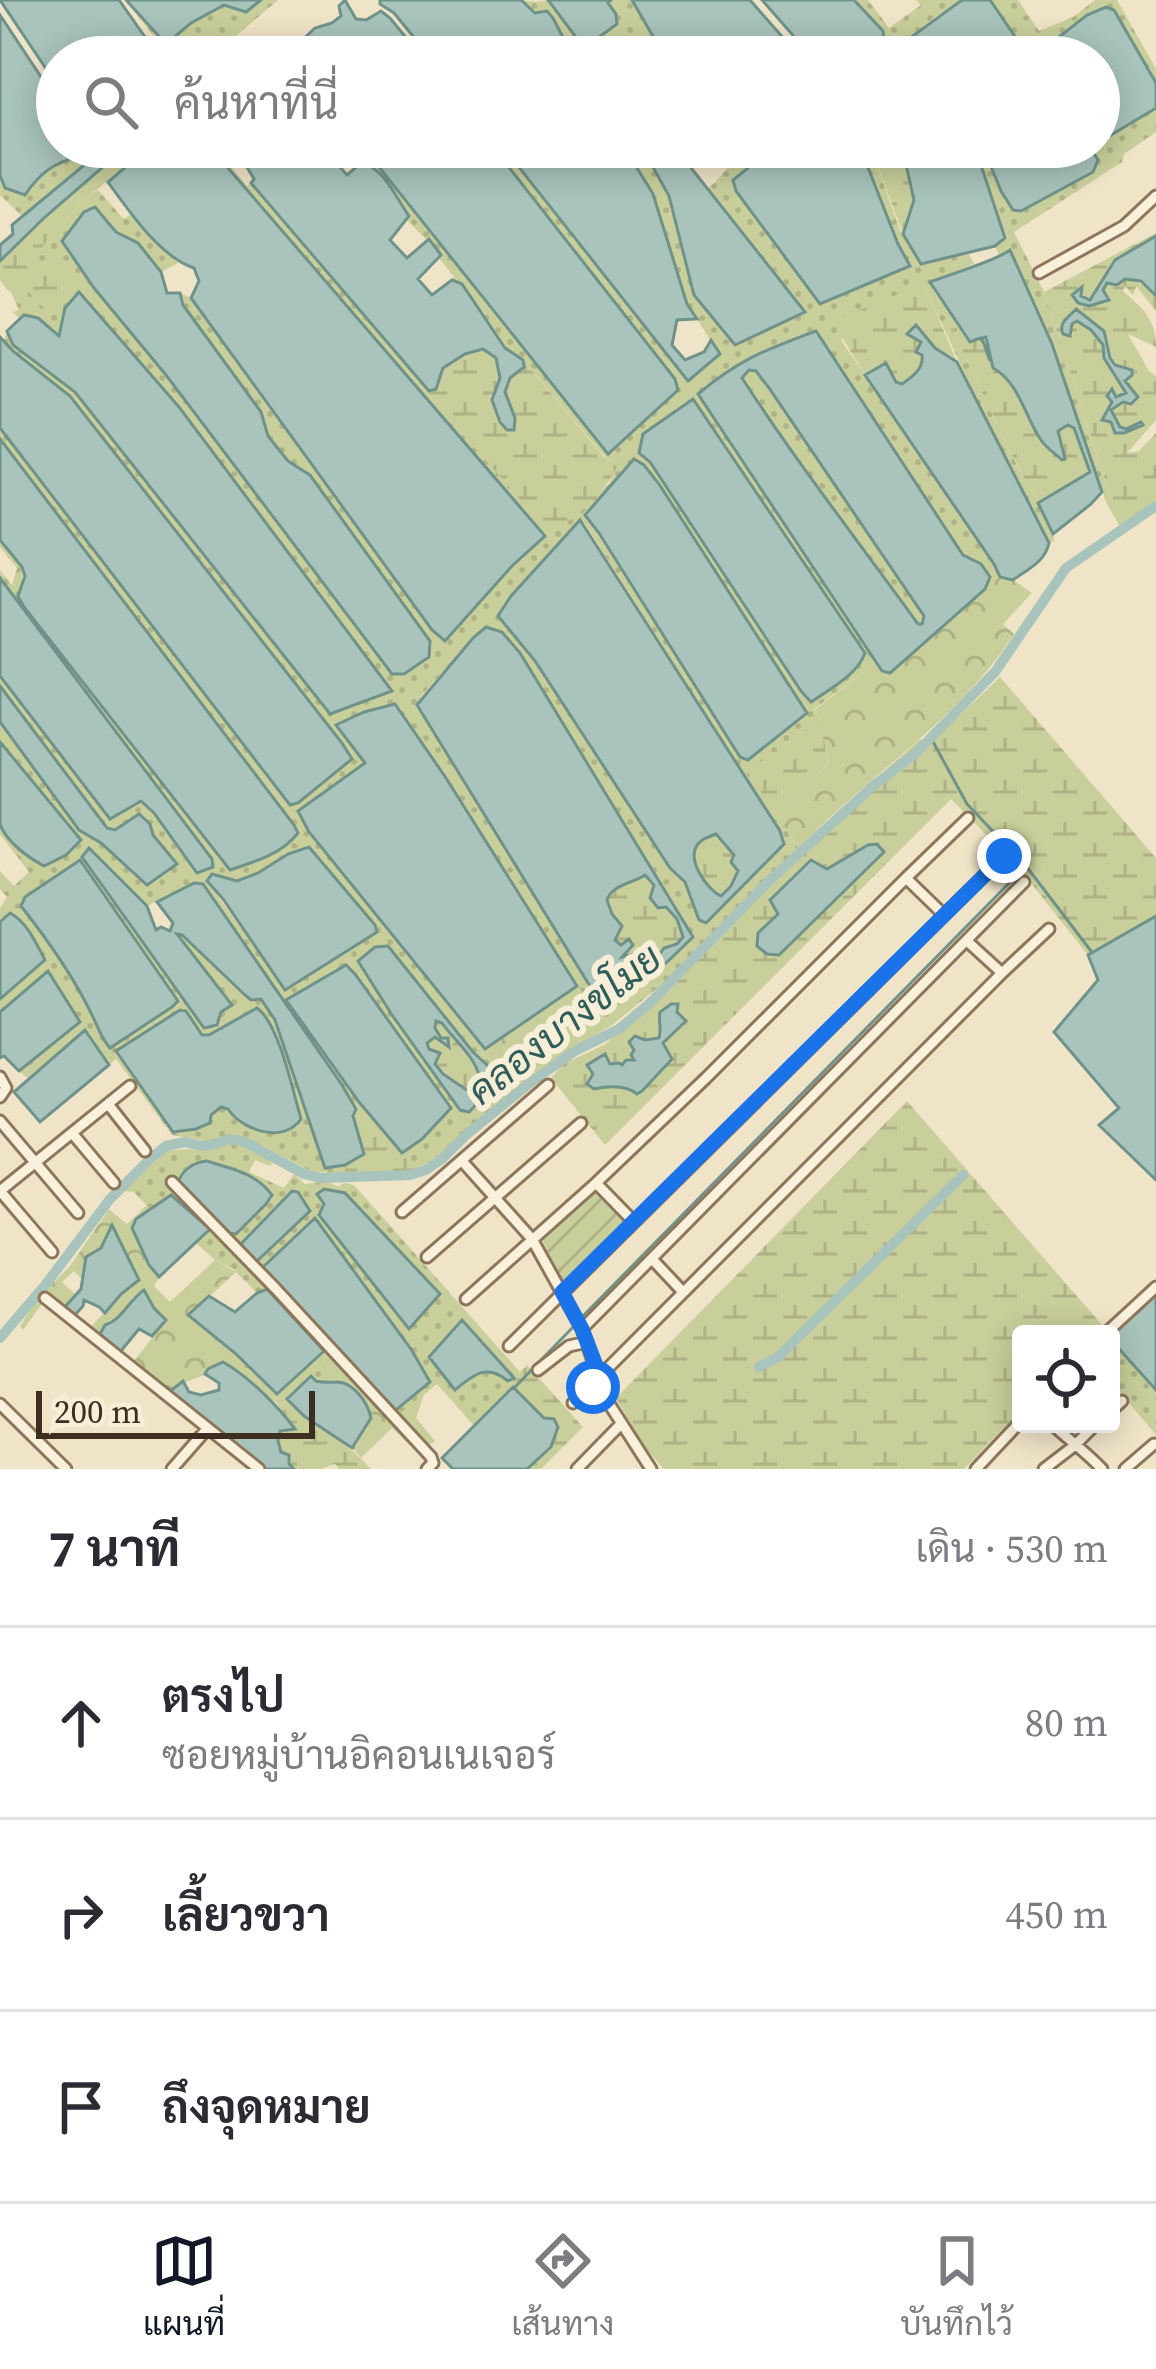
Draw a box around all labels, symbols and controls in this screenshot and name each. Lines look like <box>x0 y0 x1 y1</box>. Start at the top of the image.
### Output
search box <box>36 36 1120 168</box>
icon: search <box>78 69 144 135</box>
text: ค้นหาที่นี่ <box>174 72 338 134</box>
route end <box>977 829 1031 883</box>
water label: คลองบางขโมย <box>456 932 672 1117</box>
map controls <box>1012 1325 1120 1433</box>
button: locate <box>1012 1325 1120 1433</box>
route start <box>566 1360 620 1414</box>
scale bar <box>36 1385 315 1438</box>
text: 200 m <box>54 1389 141 1434</box>
text: 7 นาที <box>48 1513 180 1583</box>
text: เดิน · 530 m <box>915 1522 1108 1575</box>
text: ตรงไป <box>162 1665 285 1727</box>
icon: ahead <box>48 1690 114 1756</box>
text: 80 m <box>1025 1696 1108 1749</box>
text: ซอยหมู่บ้านอิคอนเนเจอร์ <box>162 1729 556 1782</box>
icon: right <box>48 1882 114 1948</box>
text: เลี้ยวขวา <box>162 1884 330 1946</box>
text: 450 m <box>1005 1888 1108 1941</box>
icon: arrive <box>48 2074 114 2140</box>
text: ถึงจุดหมาย <box>162 2076 371 2138</box>
tab: แผนที่ <box>143 2228 225 2346</box>
tab: เส้นทาง <box>511 2228 614 2346</box>
tab: บันทึกไว้ <box>900 2228 1013 2346</box>

